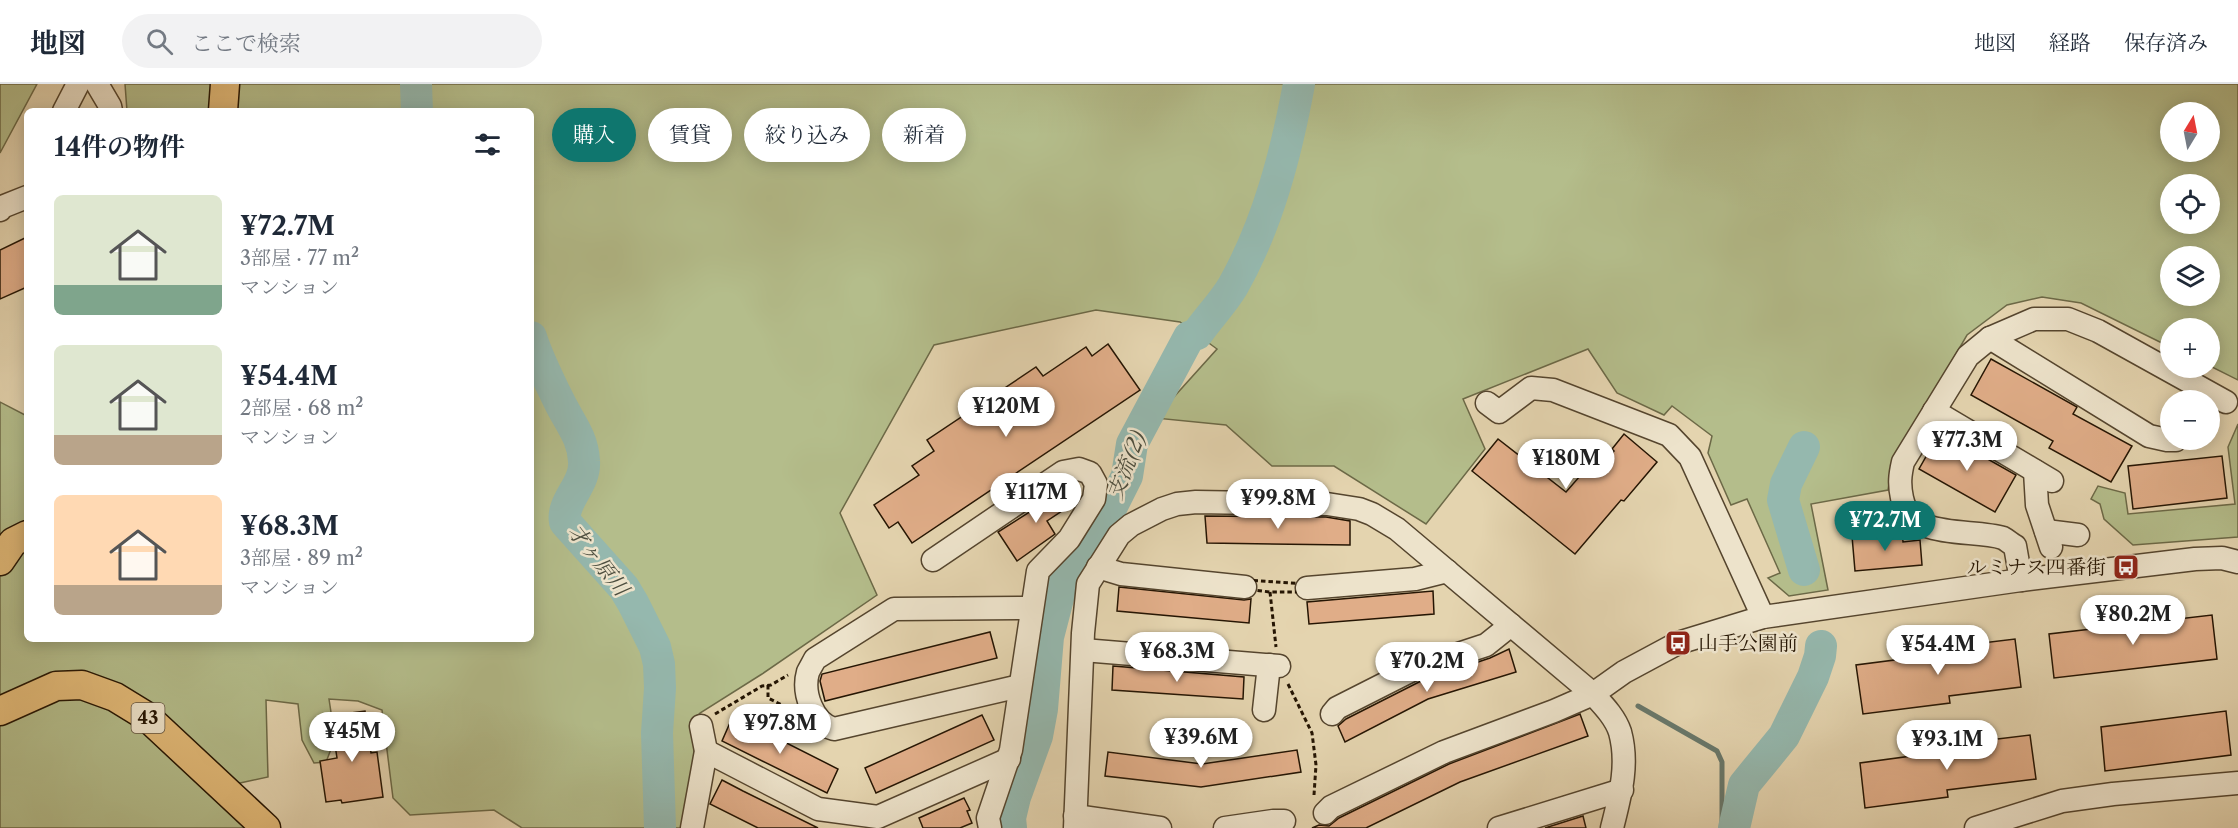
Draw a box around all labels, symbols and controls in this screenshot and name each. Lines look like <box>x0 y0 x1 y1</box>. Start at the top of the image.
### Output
search box <box>122 14 542 68</box>
icon: search <box>143 25 176 58</box>
text: 地図 <box>30 26 86 60</box>
text: ここで検索 <box>191 30 301 57</box>
text: 地図 <box>1974 30 2016 55</box>
text: 経路 <box>2049 30 2091 55</box>
text: 保存済み <box>2124 30 2208 55</box>
north arrow <box>2160 102 2220 162</box>
map controls <box>2160 102 2220 450</box>
chip: 購入 <box>552 108 636 162</box>
chip: 賃貸 <box>648 108 732 162</box>
chip: 絞り込み <box>744 108 870 162</box>
chip: 新着 <box>882 108 966 162</box>
icon: filters <box>471 128 504 161</box>
text: 14件の物件 <box>54 131 185 163</box>
button: locate <box>2160 174 2220 234</box>
text: ¥72.7M <box>240 210 335 242</box>
icon: home <box>102 219 174 291</box>
text: 3部屋 · 77 m² <box>240 246 359 270</box>
button: layers <box>2160 246 2220 306</box>
text: マンション <box>240 275 339 299</box>
button: + <box>2160 318 2220 378</box>
text: ¥54.4M <box>240 360 338 392</box>
icon: home <box>102 369 174 441</box>
pin: ¥120M <box>964 387 1048 438</box>
button: − <box>2160 390 2220 450</box>
text: ¥120M <box>972 394 1040 418</box>
text: 2部屋 · 68 m² <box>240 396 363 420</box>
pin: ¥77.3M <box>1918 421 2016 472</box>
text: マンション <box>240 425 339 449</box>
water label: 支流(2) <box>1102 427 1151 503</box>
text: ¥77.3M <box>1931 428 2003 452</box>
pin: ¥180M <box>1524 439 1608 490</box>
text: ¥180M <box>1532 446 1601 470</box>
pin: ¥117M <box>994 473 1078 524</box>
pin: ¥99.8M <box>1229 479 1327 530</box>
text: ¥117M <box>1004 480 1068 504</box>
text: ¥99.8M <box>1240 486 1316 510</box>
pin: ¥72.7M <box>1836 501 1934 552</box>
text: ¥72.7M <box>1849 508 1921 532</box>
text: ¥68.3M <box>240 510 339 542</box>
icon: home <box>102 519 174 591</box>
water label: 才ヶ原川 <box>563 519 635 602</box>
text: 3部屋 · 89 m² <box>240 546 363 570</box>
bus stop icon: ルミナス四番街 <box>2111 552 2141 582</box>
place label: ルミナス四番街 <box>1967 555 2106 579</box>
text: マンション <box>240 575 339 599</box>
pin: ¥80.2M <box>2084 595 2182 646</box>
text: ¥80.2M <box>2094 602 2172 626</box>
pin: ¥54.4M <box>1889 625 1987 676</box>
bus stop icon: 山手公園前 <box>1663 628 1693 658</box>
place label: 山手公園前 <box>1698 631 1798 655</box>
pin: ¥68.3M <box>1128 632 1226 683</box>
text: ¥54.4M <box>1900 632 1976 656</box>
text: ¥68.3M <box>1139 639 1215 663</box>
pin: ¥70.2M <box>1378 642 1476 693</box>
text: ¥70.2M <box>1389 649 1465 673</box>
road number: 43 <box>132 703 164 733</box>
pin: ¥97.8M <box>731 704 829 755</box>
text: ¥97.8M <box>743 711 817 735</box>
pin: ¥45M <box>316 712 388 763</box>
pin: ¥39.6M <box>1152 718 1250 769</box>
text: ¥45M <box>323 719 381 743</box>
pin: ¥93.1M <box>1898 720 1996 771</box>
text: ¥39.6M <box>1164 725 1238 749</box>
text: ¥93.1M <box>1911 727 1983 751</box>

